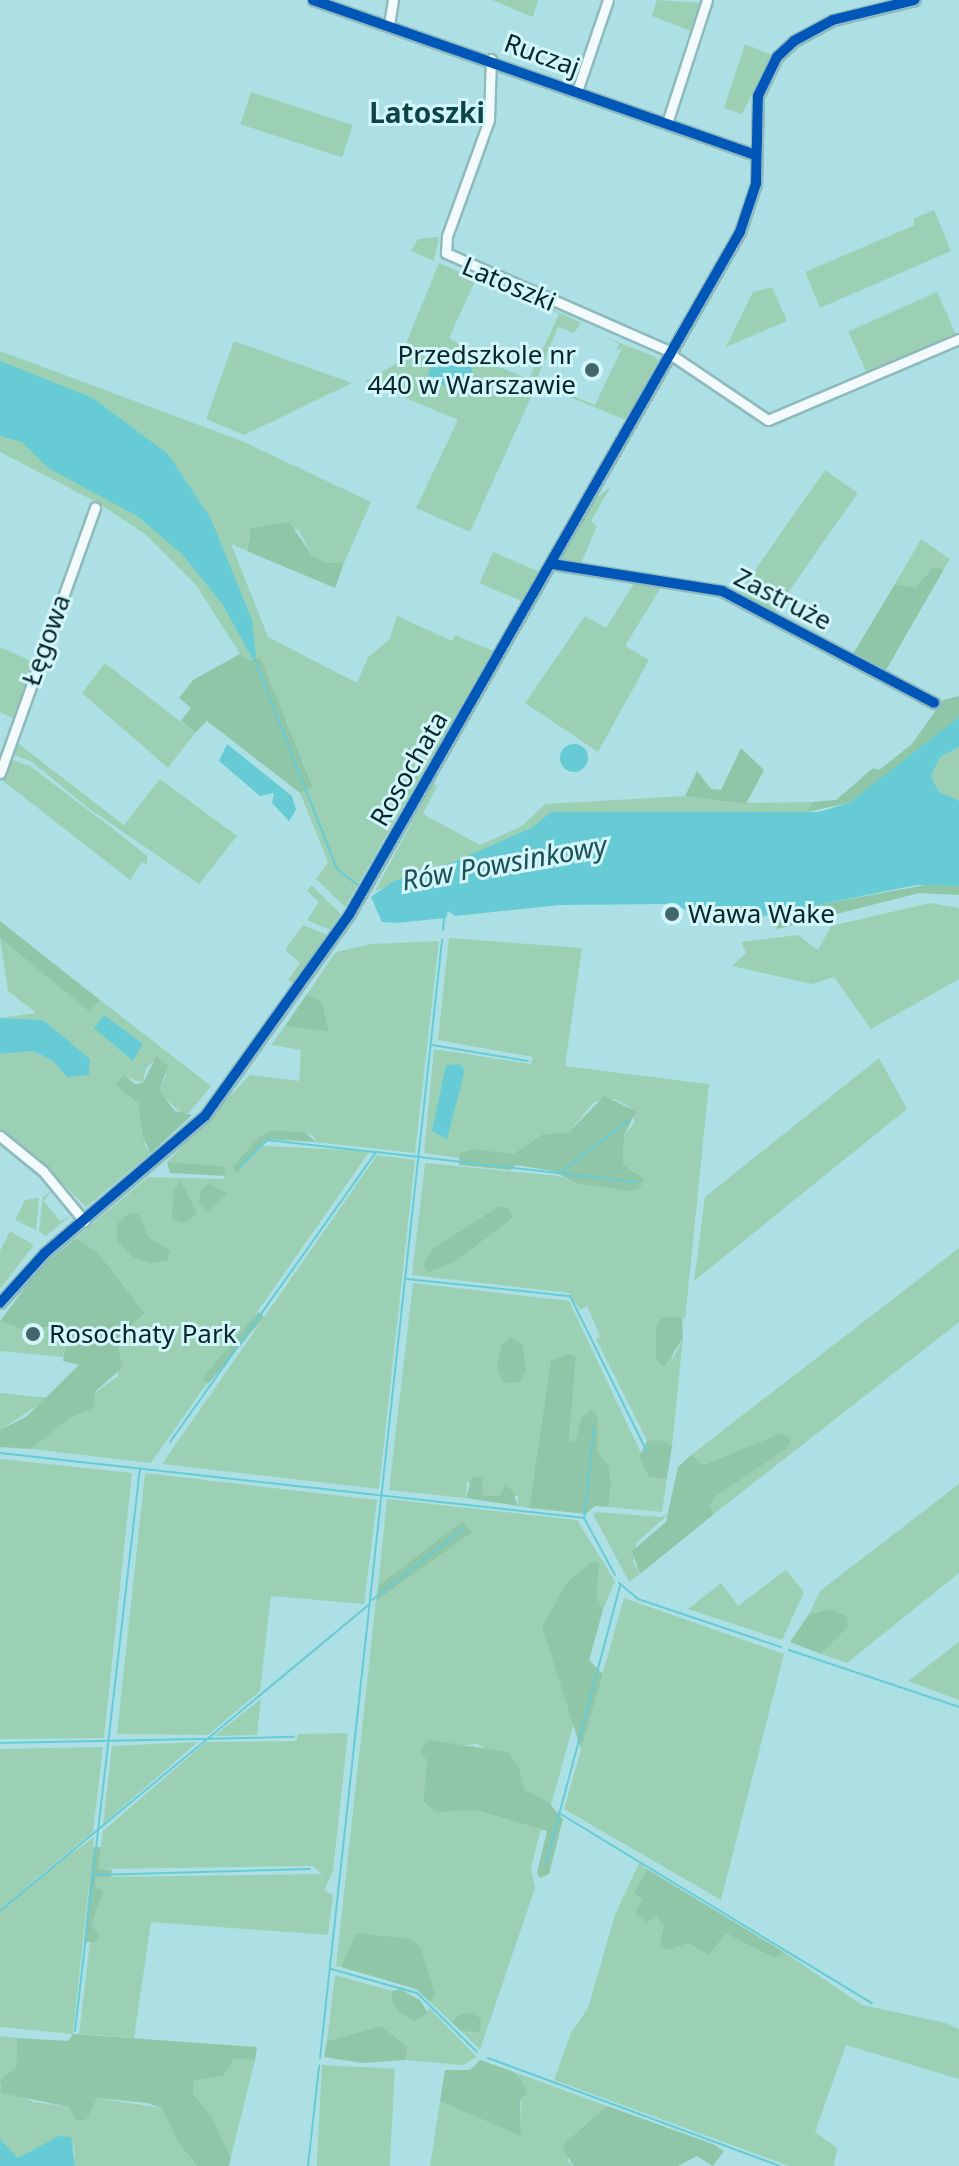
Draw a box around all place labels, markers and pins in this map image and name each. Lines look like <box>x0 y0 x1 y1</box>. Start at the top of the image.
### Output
place label: Przedszkole nr 440 w Warszawie <box>367 339 576 400</box>
marker: Przedszkole nr 440 w Warszawie <box>583 361 601 379</box>
place label: Wawa Wake <box>688 898 835 930</box>
marker: Wawa Wake <box>663 905 681 923</box>
place label: Rosochaty Park <box>49 1318 237 1350</box>
marker: Rosochaty Park <box>24 1325 42 1343</box>

